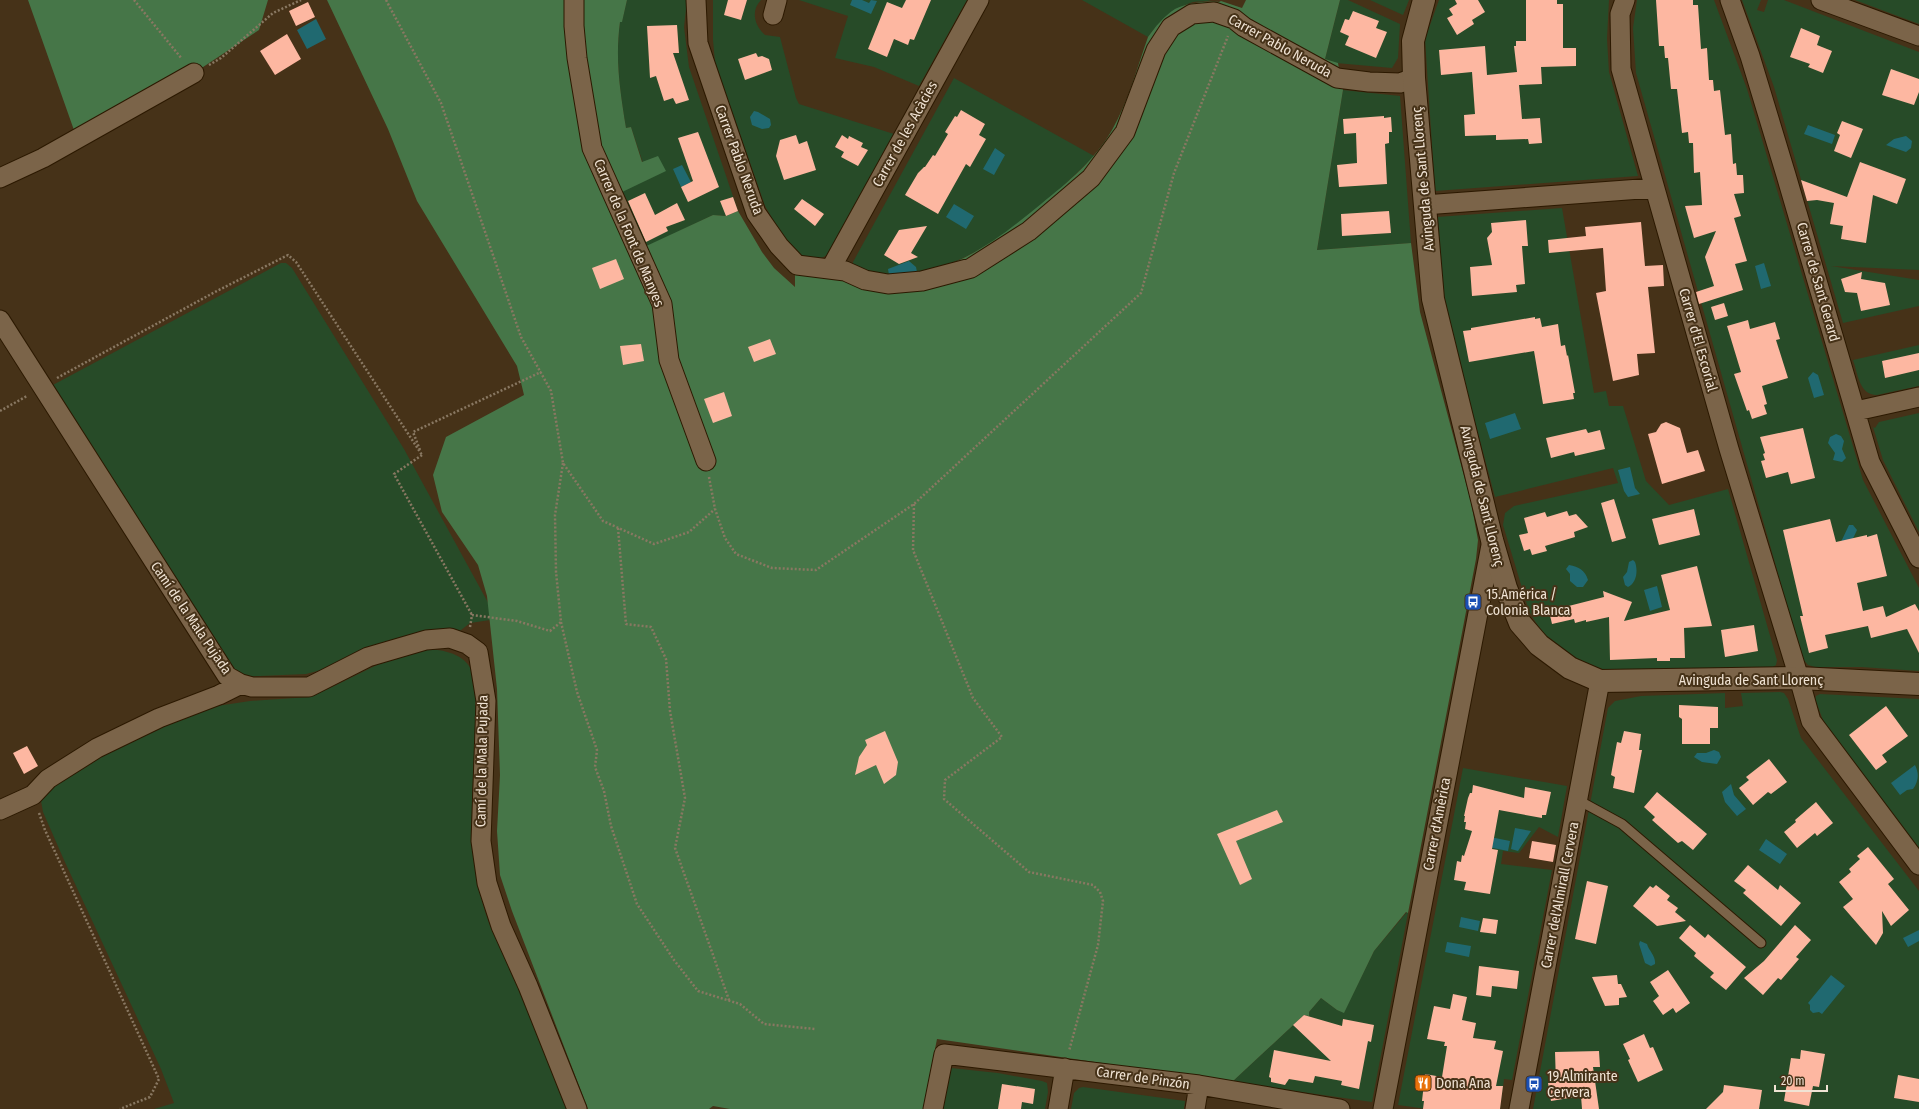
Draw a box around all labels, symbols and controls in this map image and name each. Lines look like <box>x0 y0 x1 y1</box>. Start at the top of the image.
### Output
street label: Carrer Pablo Neruda <box>1225 11 1335 81</box>
street label: Carrer de les Acàcies <box>869 78 941 190</box>
street label: Carrer Pablo Neruda <box>711 103 767 217</box>
street label: Avinguda de Sant Llorenç <box>1408 106 1438 252</box>
street label: Carrer de la Font de Manyes <box>590 157 668 309</box>
street label: Carrer de Sant Gerard <box>1793 220 1843 344</box>
street label: Carrer d'El Escorial <box>1675 286 1721 394</box>
street label: Avinguda de Sant Llorenç <box>1456 424 1508 568</box>
street label: Camí de la Mala Pujada <box>147 558 235 678</box>
place label: 15.América / Colonia Blanca <box>1486 586 1571 619</box>
bus stop icon: 15.América / Colonia Blanca <box>1463 592 1483 612</box>
street label: Avinguda de Sant Llorenç <box>1679 672 1823 689</box>
street label: Camí de la Mala Pujada <box>472 695 492 827</box>
street label: Carrer d'Amèrica <box>1420 776 1454 872</box>
street label: Carrer del'Almirall Cervera <box>1537 820 1583 970</box>
street label: Carrer de Pinzón <box>1095 1063 1191 1093</box>
scale bar <box>1775 1067 1827 1093</box>
place label: 19.Almirante Cervera <box>1547 1068 1618 1101</box>
restaurant icon: Dona Ana <box>1413 1073 1433 1093</box>
bus stop icon: 19.Almirante Cervera <box>1524 1074 1544 1094</box>
text: 20 m <box>1781 1074 1805 1088</box>
place label: Dona Ana <box>1436 1075 1491 1092</box>

